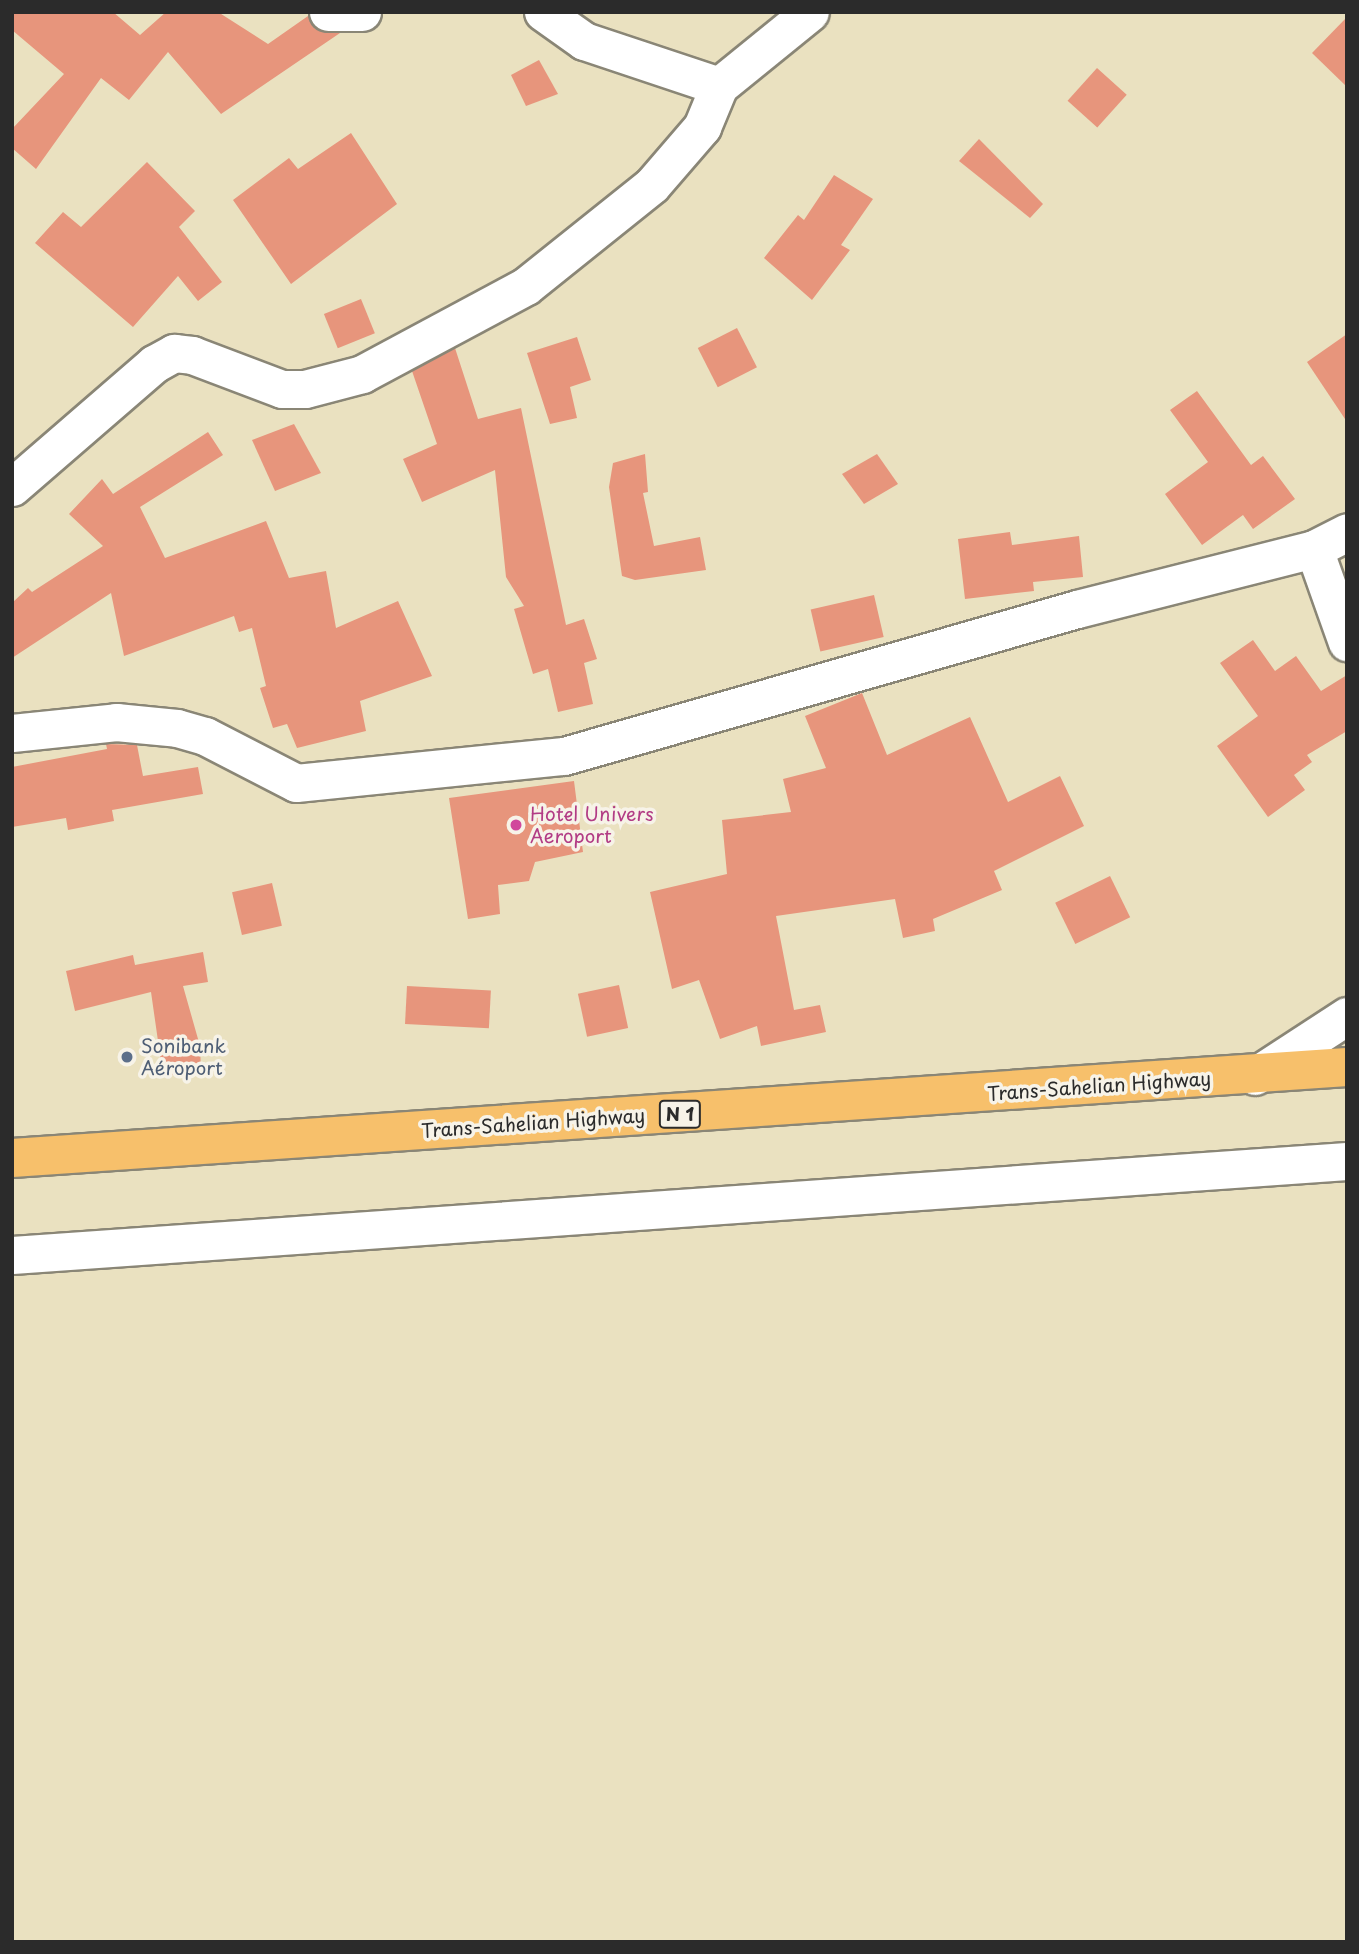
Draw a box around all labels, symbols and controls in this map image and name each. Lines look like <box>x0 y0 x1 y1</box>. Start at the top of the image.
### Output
place label: Hotel Univers Aeroport <box>530 803 654 847</box>
marker: Hotel Univers Aeroport <box>508 817 524 833</box>
place label: Sonibank Aéroport <box>141 1035 226 1079</box>
marker: Sonibank Aéroport <box>119 1049 135 1065</box>
street label: Trans-Sahelian Highway <box>986 1067 1212 1105</box>
road number: N 1 <box>657 1100 703 1128</box>
street label: Trans-Sahelian Highway <box>420 1104 646 1142</box>

